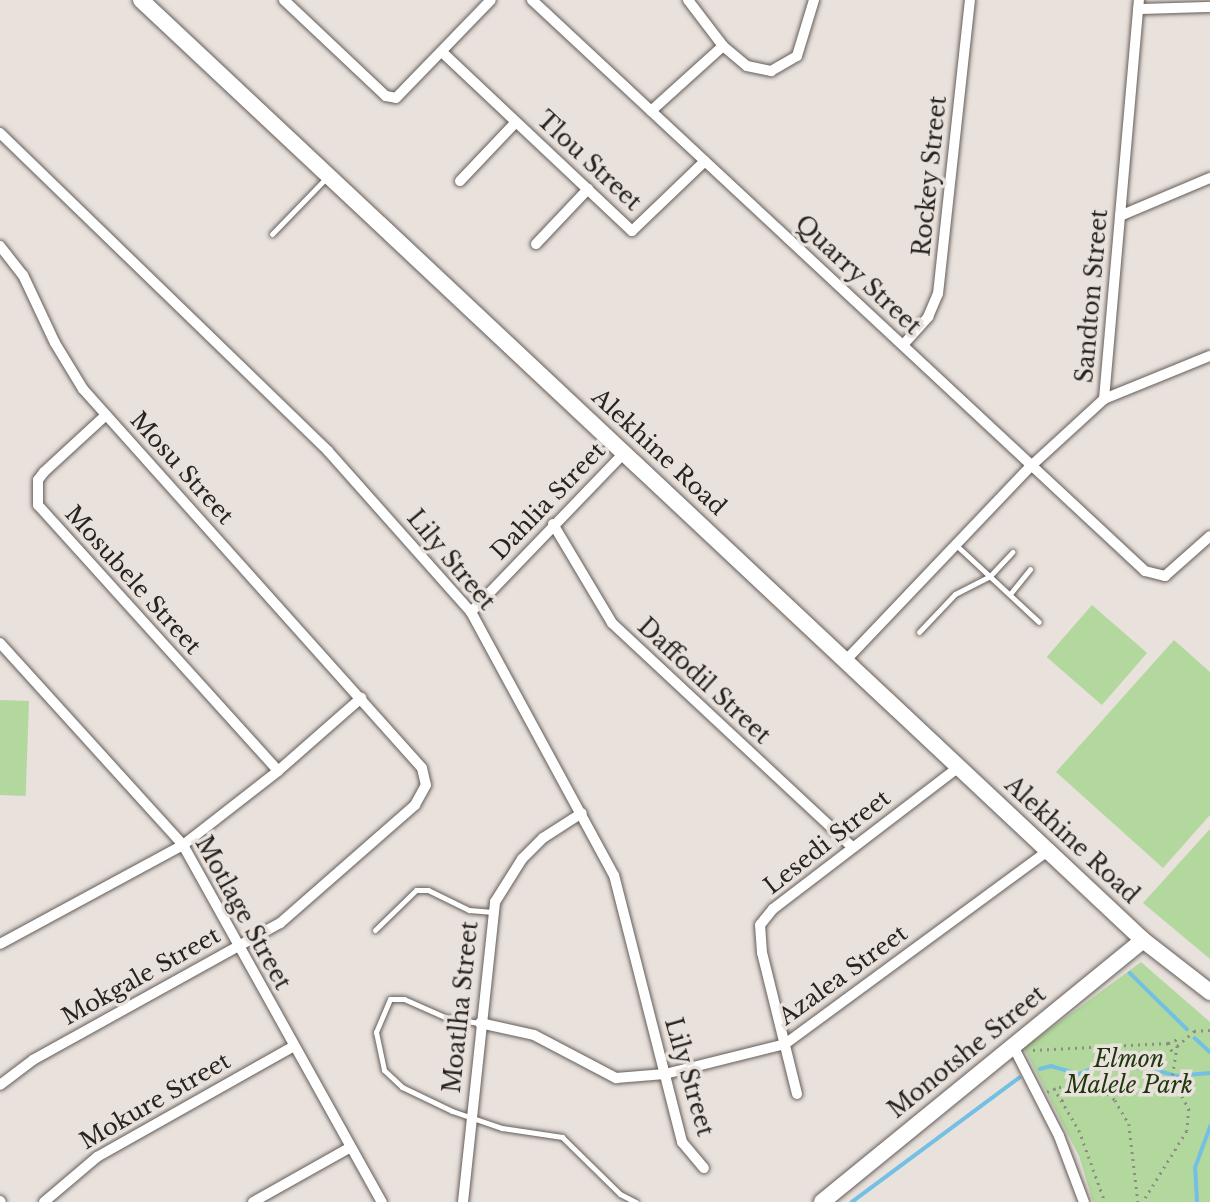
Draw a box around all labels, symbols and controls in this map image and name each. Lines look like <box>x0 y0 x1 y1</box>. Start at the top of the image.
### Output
street label: Rockey Street <box>908 94 952 258</box>
street label: Tlou Street <box>531 106 647 216</box>
street label: Sandton Street <box>1071 208 1113 384</box>
street label: Quarry Street <box>789 210 927 340</box>
street label: Alekhine Road <box>586 383 732 521</box>
street label: Mosu Street <box>125 406 239 530</box>
street label: Dahlia Street <box>485 437 611 565</box>
street label: Mosubele Street <box>59 500 207 660</box>
street label: Lily Street <box>401 504 501 616</box>
street label: Daffodil Street <box>632 613 776 749</box>
street label: Alekhine Road <box>999 771 1145 909</box>
street label: Lesedi Street <box>758 784 896 900</box>
street label: Motlage Street <box>189 832 297 994</box>
street label: Azalea Street <box>773 919 913 1031</box>
street label: Moatlha Street <box>438 920 484 1094</box>
street label: Mokgale Street <box>57 921 225 1031</box>
street label: Monotshe Street <box>883 980 1051 1124</box>
street label: Lily Street <box>659 1014 719 1140</box>
park label: Elmon Malele Park <box>1065 1045 1193 1099</box>
street label: Mokure Street <box>75 1047 235 1155</box>

